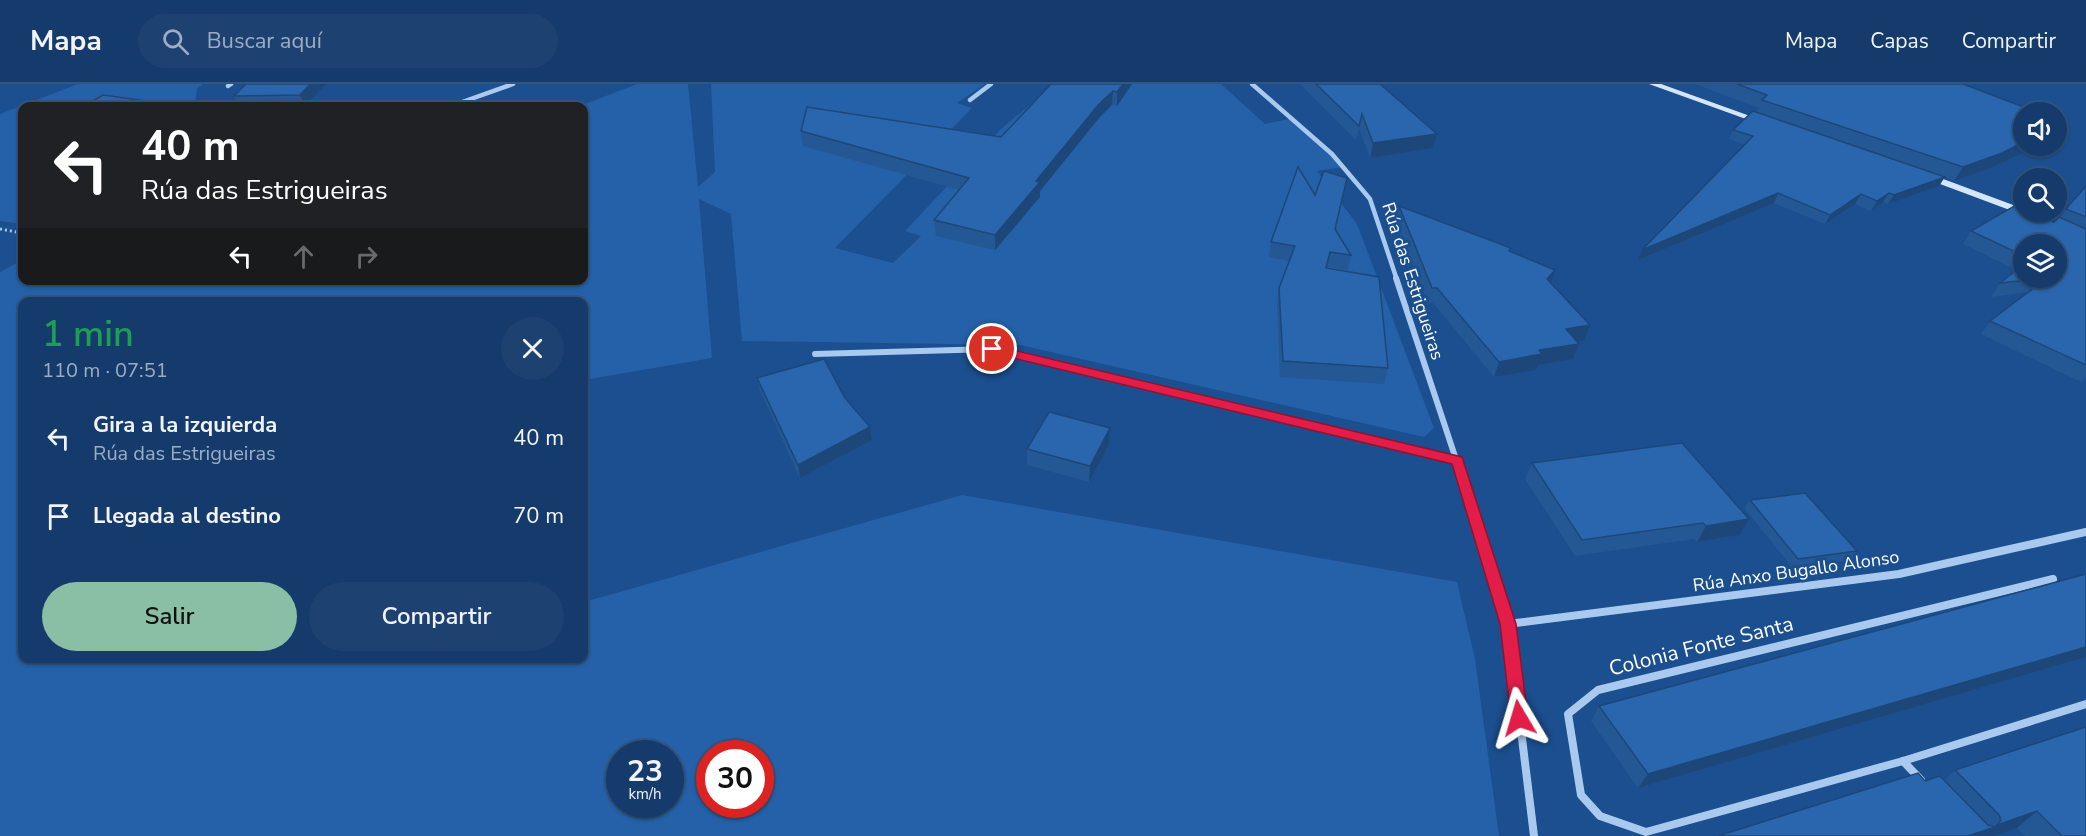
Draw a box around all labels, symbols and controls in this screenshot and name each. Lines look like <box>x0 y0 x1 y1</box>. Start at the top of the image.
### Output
search box <box>138 14 558 68</box>
text: Mapa <box>30 22 102 60</box>
icon: search <box>159 25 192 58</box>
text: Buscar aquí <box>207 26 322 56</box>
text: Mapa <box>1785 27 1837 55</box>
text: Capas <box>1870 27 1929 55</box>
text: Compartir <box>1962 27 2056 55</box>
map controls <box>2013 102 2067 288</box>
button: sound <box>2013 102 2067 156</box>
text: 40 m <box>141 118 240 175</box>
icon: left <box>42 126 120 204</box>
button: search <box>2013 168 2067 222</box>
text: Rúa das Estrigueiras <box>141 172 388 209</box>
street label: Rúa das Estrigueiras <box>1376 199 1450 363</box>
button: layers <box>2013 234 2067 288</box>
icon: left <box>224 240 257 273</box>
icon: ahead <box>287 240 320 273</box>
icon: right <box>350 240 383 273</box>
text: 1 min <box>42 310 134 359</box>
button: close <box>501 317 564 380</box>
pin <box>966 323 1017 374</box>
icon: arrive <box>975 332 1008 365</box>
text: 110 m · 07:51 <box>42 357 168 384</box>
text: Gira a la izquierda <box>93 410 277 440</box>
icon: left <box>42 422 75 455</box>
text: 40 m <box>513 423 564 453</box>
text: Rúa das Estrigueiras <box>93 440 276 467</box>
icon: arrive <box>42 500 75 533</box>
text: Llegada al destino <box>93 501 281 531</box>
text: 70 m <box>513 501 564 531</box>
street label: Rúa Anxo Bugallo Alonso <box>1691 545 1901 597</box>
button: Salir <box>42 582 297 651</box>
button: Compartir <box>309 582 564 651</box>
street label: Colonia Fonte Santa <box>1606 610 1796 682</box>
position arrow <box>1487 686 1551 750</box>
speed limit sign: 30 <box>696 740 774 818</box>
text: 23 <box>627 751 663 792</box>
text: km/h <box>628 784 662 804</box>

